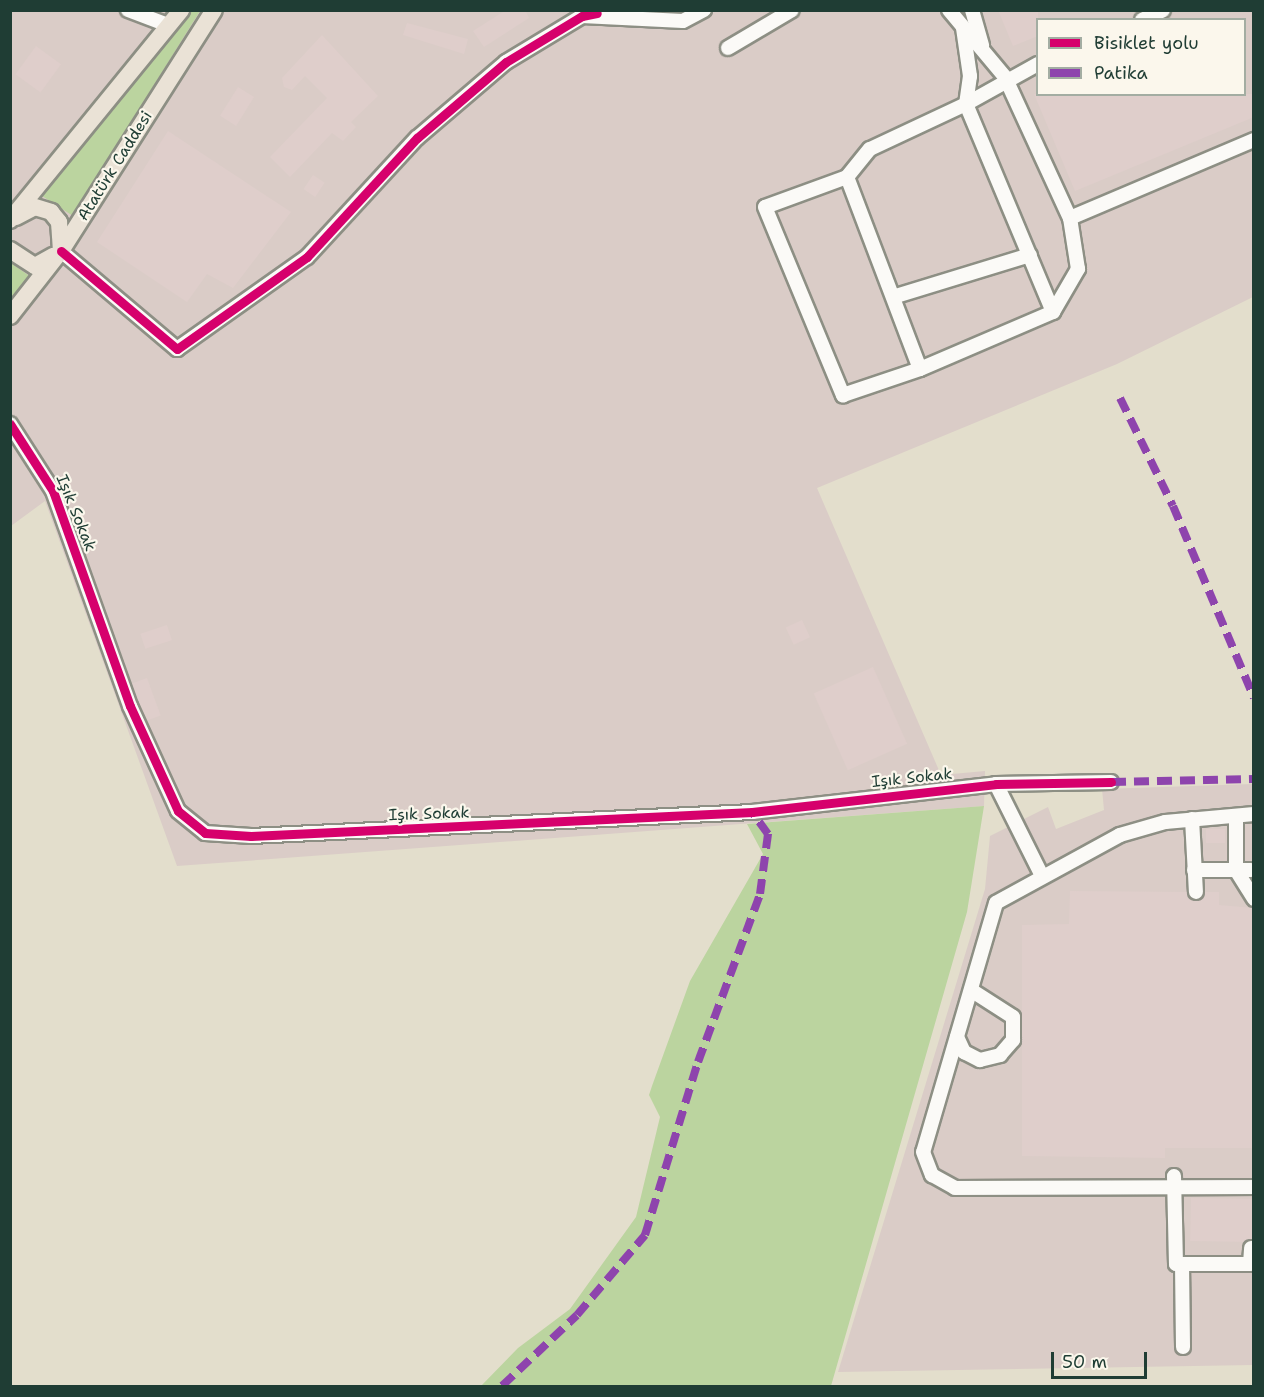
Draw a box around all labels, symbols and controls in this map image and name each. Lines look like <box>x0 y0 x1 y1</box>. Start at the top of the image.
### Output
legend <box>1036 18 1246 96</box>
text: Bisiklet yolu <box>1094 31 1199 55</box>
text: Patika <box>1094 61 1148 85</box>
street label: Atatürk Caddesi <box>74 108 156 224</box>
street label: Işık Sokak <box>52 472 100 554</box>
street label: Işık Sokak <box>871 764 953 792</box>
street label: Işık Sokak <box>388 803 470 825</box>
scale bar <box>1054 1340 1150 1378</box>
text: 50 m <box>1062 1350 1107 1374</box>

